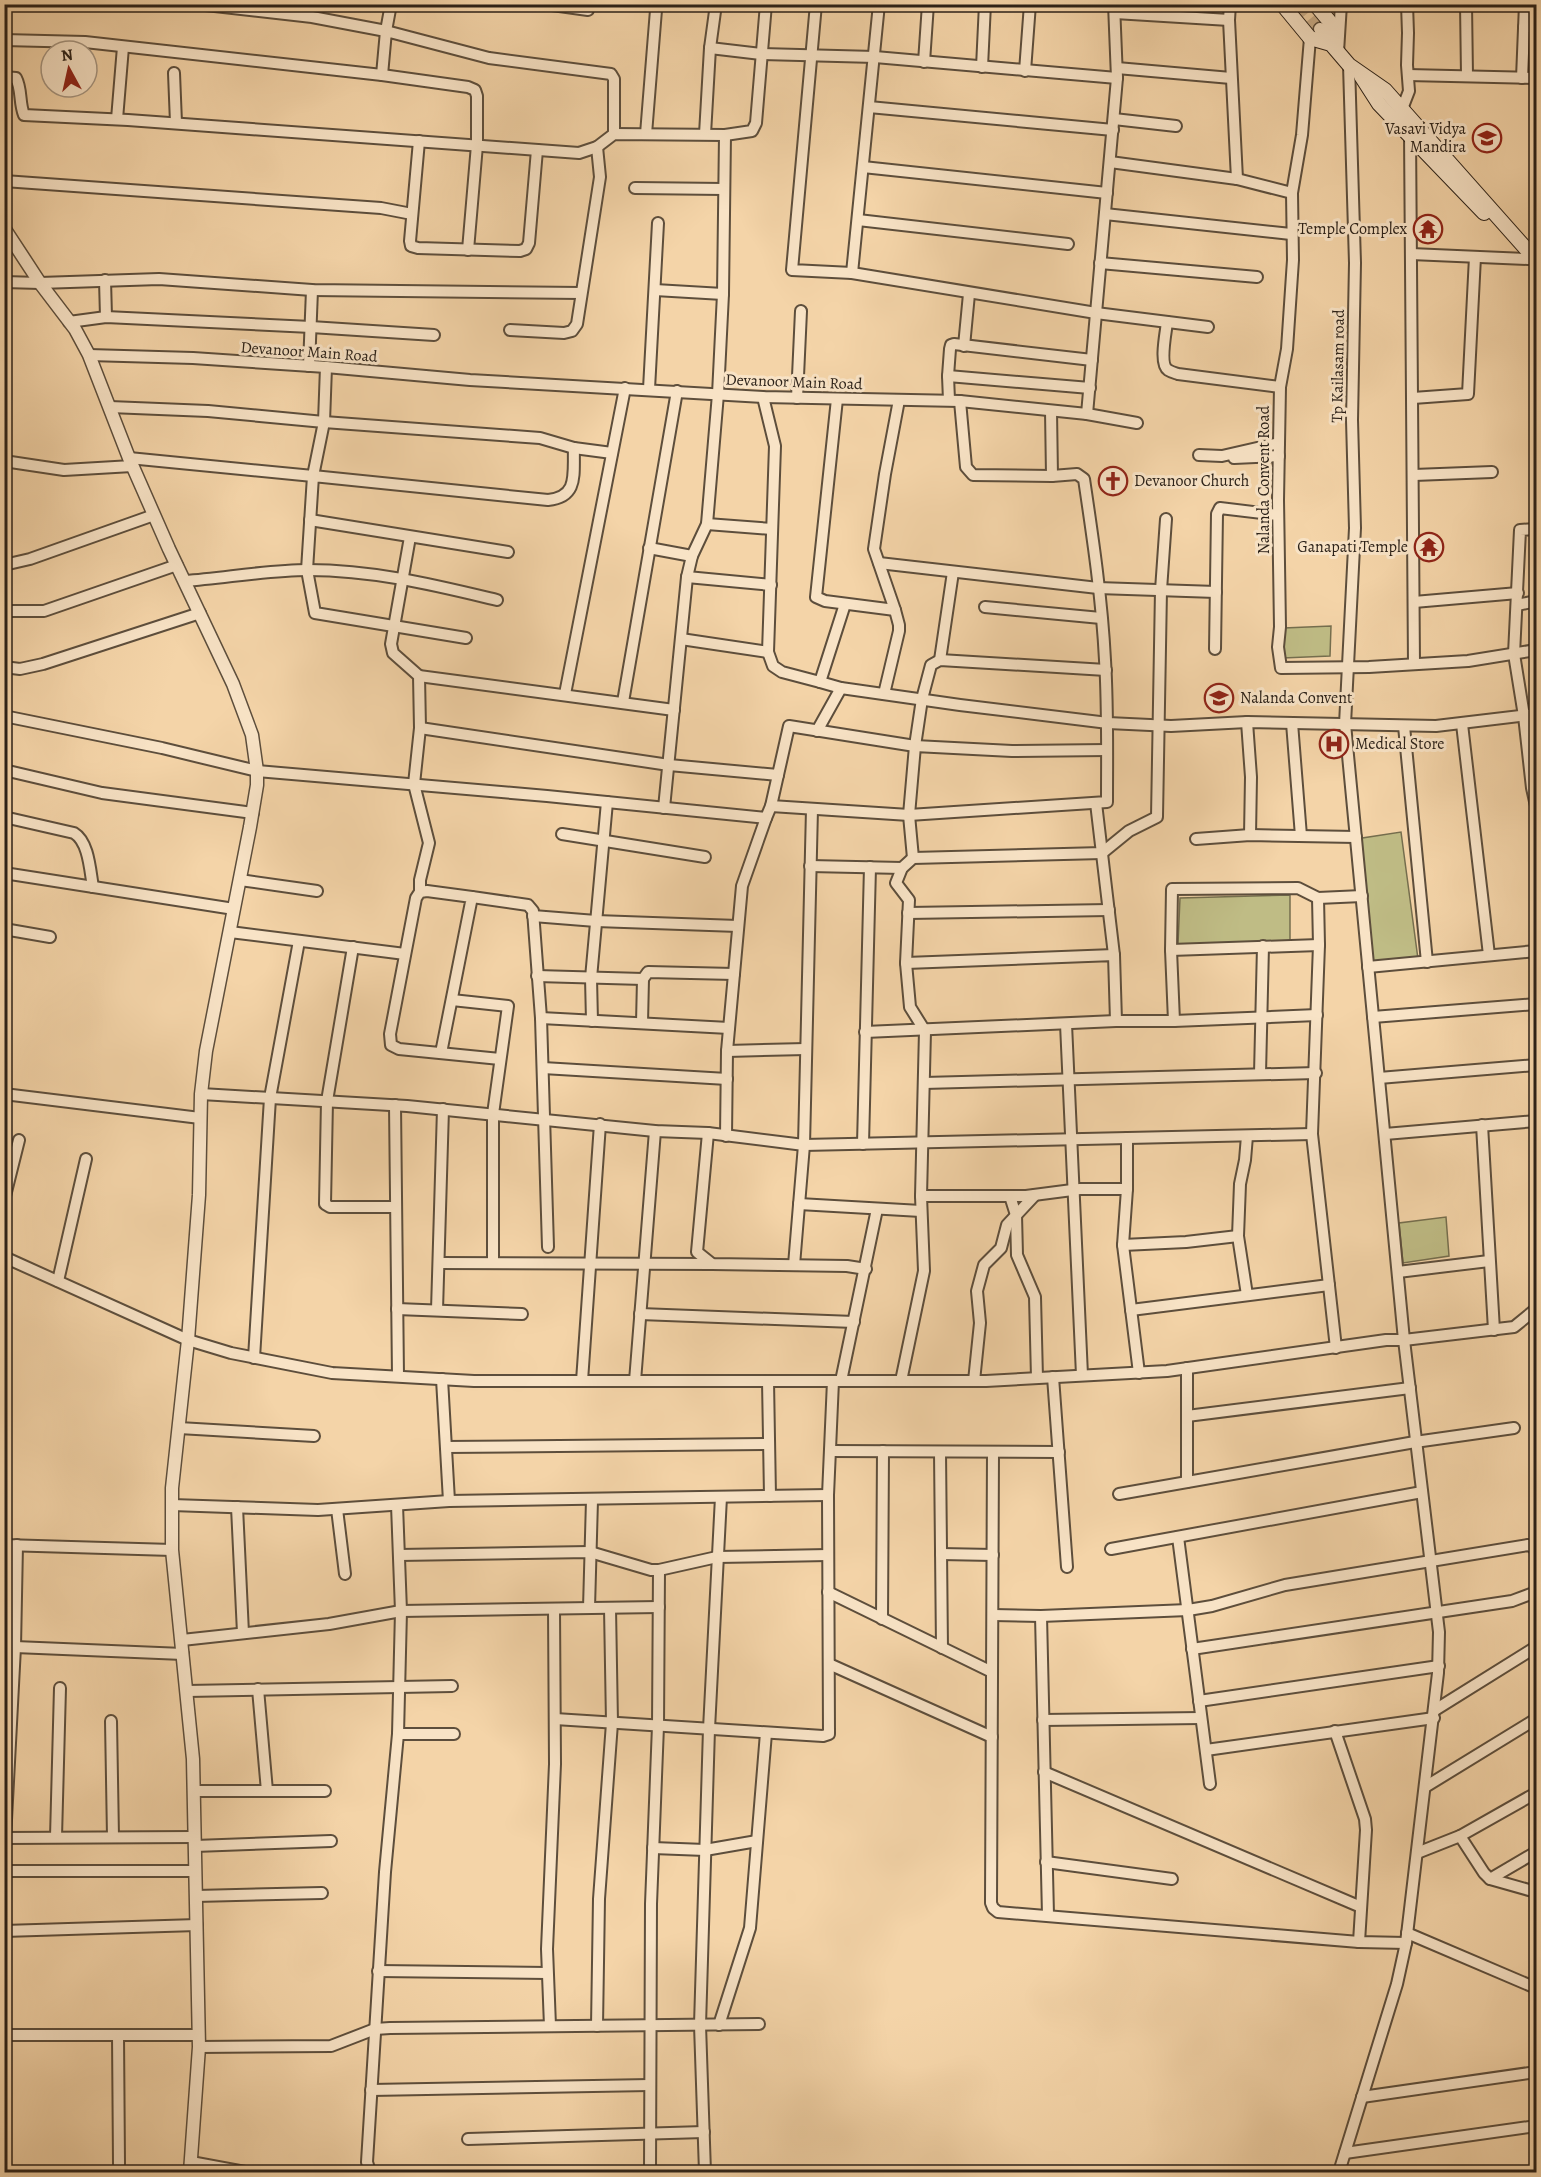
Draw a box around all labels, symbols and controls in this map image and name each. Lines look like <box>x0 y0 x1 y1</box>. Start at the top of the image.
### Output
north arrow <box>39 39 99 99</box>
text: N <box>60 43 75 67</box>
place label: Vasavi Vidya Mandira <box>1384 118 1467 158</box>
school or university icon: Vasavi Vidya Mandira <box>1471 122 1503 154</box>
temple icon: Temple Complex <box>1412 213 1444 245</box>
place label: Temple Complex <box>1298 218 1407 240</box>
street label: Tp Kailasam road <box>1326 309 1350 423</box>
street label: Devanoor Main Road <box>240 336 379 368</box>
street label: Devanoor Main Road <box>725 369 863 395</box>
street label: Nalanda Convent Road <box>1253 405 1275 554</box>
church icon: Devanoor Church <box>1097 465 1129 497</box>
place label: Devanoor Church <box>1134 470 1250 492</box>
temple icon: Ganapati Temple <box>1413 531 1445 563</box>
place label: Ganapati Temple <box>1297 536 1408 558</box>
school or university icon: Nalanda Convent <box>1203 682 1235 714</box>
place label: Nalanda Convent <box>1240 687 1352 709</box>
hospital icon: Medical Store <box>1318 728 1350 760</box>
place label: Medical Store <box>1355 733 1445 755</box>

